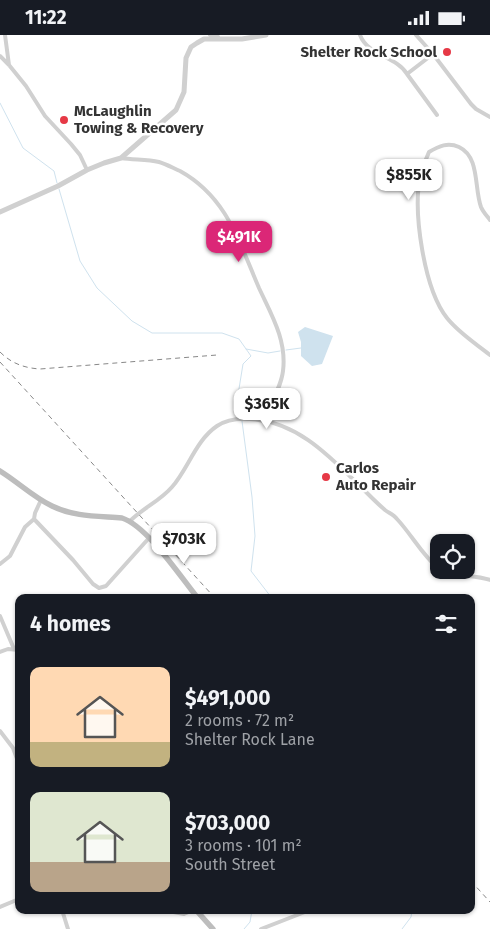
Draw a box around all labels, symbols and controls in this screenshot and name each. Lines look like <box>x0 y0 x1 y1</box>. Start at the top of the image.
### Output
text: 11:22 <box>25 6 67 29</box>
place label: Shelter Rock School <box>300 43 438 61</box>
marker: Shelter Rock School <box>441 46 453 58</box>
place label: McLaughlin Towing & Recovery <box>74 102 204 137</box>
marker: McLaughlin Towing & Recovery <box>58 114 70 126</box>
pin: $855K <box>374 159 444 201</box>
text: $855K <box>386 165 432 184</box>
pin: $491K <box>204 221 274 263</box>
text: $491K <box>217 227 261 246</box>
pin: $365K <box>232 387 302 430</box>
text: $365K <box>245 394 289 413</box>
place label: Carlos Auto Repair <box>335 459 417 494</box>
marker: Carlos Auto Repair <box>320 471 332 483</box>
pin: $703K <box>149 523 219 565</box>
text: $703K <box>162 529 206 548</box>
map controls <box>430 534 475 579</box>
button: locate <box>430 534 475 579</box>
icon: filters <box>432 610 460 638</box>
text: 4 homes <box>30 611 111 637</box>
text: $491,000 <box>185 685 271 711</box>
icon: home <box>70 687 130 747</box>
text: 2 rooms · 72 m² <box>185 711 294 730</box>
text: Shelter Rock Lane <box>185 730 315 749</box>
text: $703,000 <box>185 810 270 836</box>
icon: home <box>70 812 130 872</box>
text: 3 rooms · 101 m² <box>185 836 302 855</box>
text: South Street <box>185 855 275 874</box>

